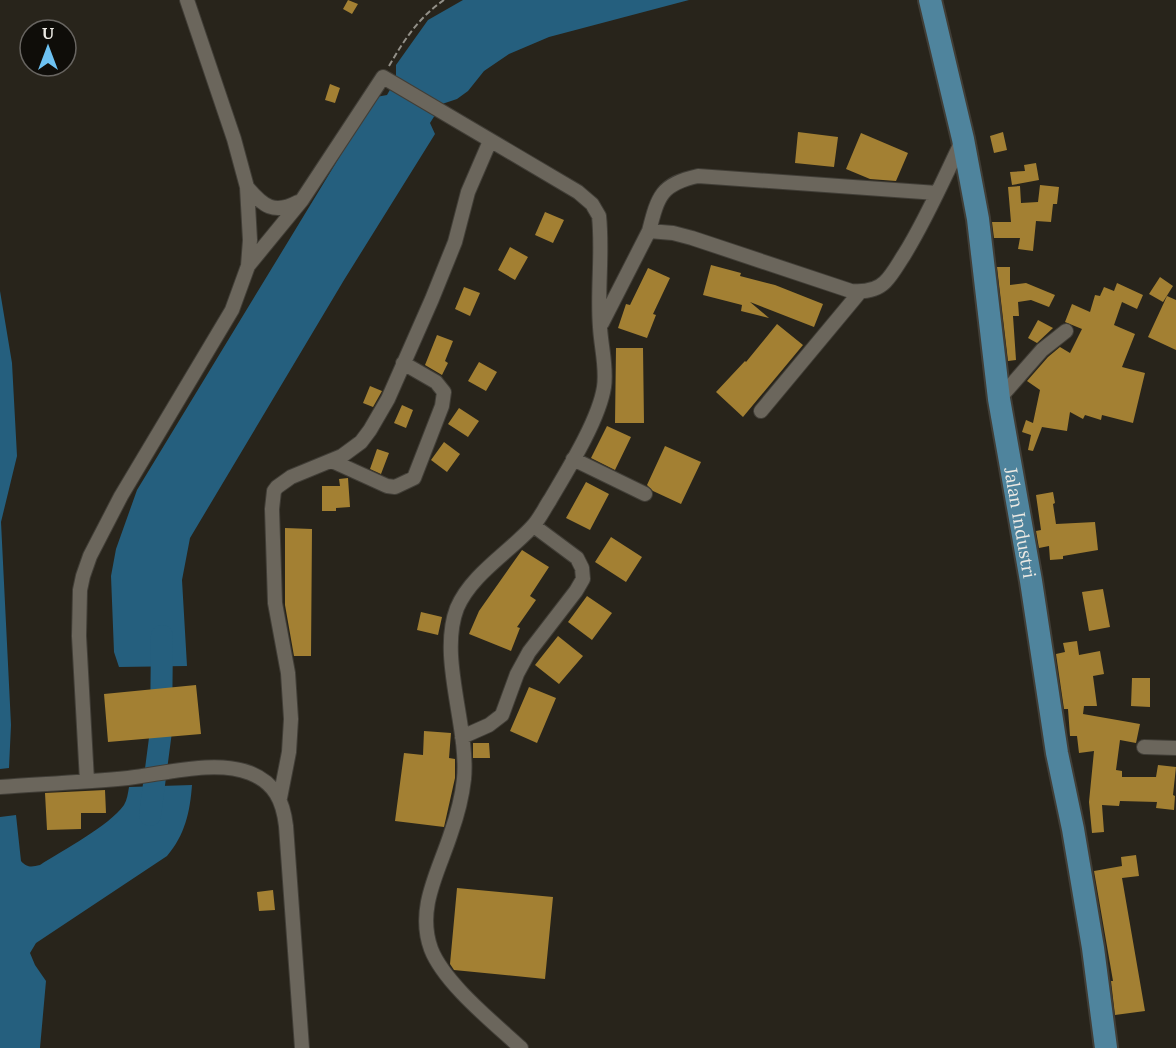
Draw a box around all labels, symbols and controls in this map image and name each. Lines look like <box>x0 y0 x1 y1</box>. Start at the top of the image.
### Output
north arrow <box>18 18 78 78</box>
text: U <box>42 23 54 43</box>
street label: Jalan Industri <box>1000 464 1042 580</box>

